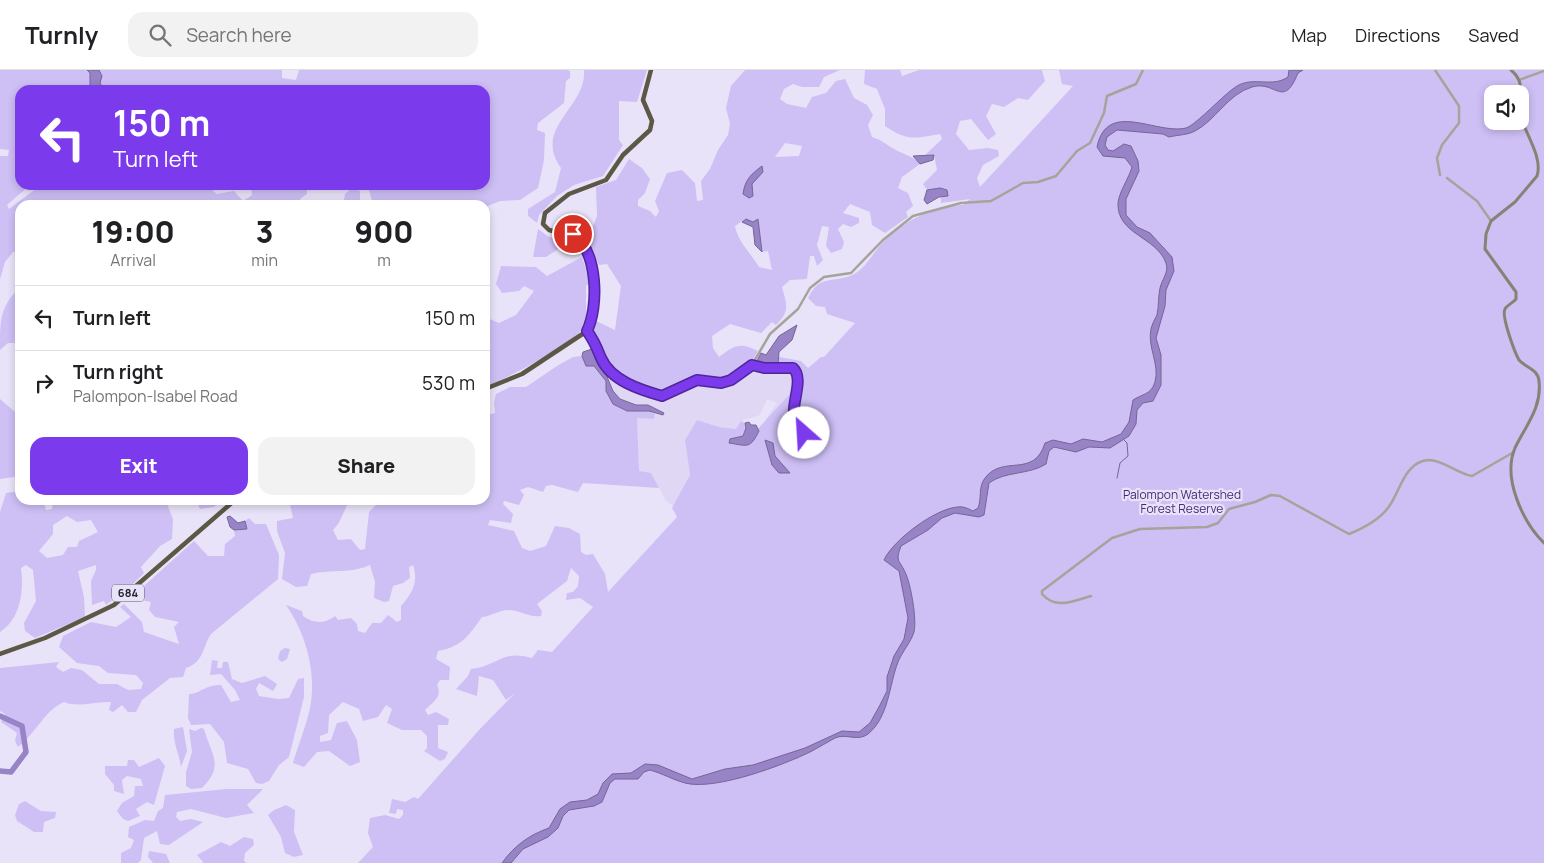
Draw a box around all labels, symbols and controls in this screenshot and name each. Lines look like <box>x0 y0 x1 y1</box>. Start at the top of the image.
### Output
search box <box>128 12 478 57</box>
text: Turnly <box>25 18 98 51</box>
icon: search <box>146 21 174 49</box>
text: Search here <box>186 22 292 48</box>
text: Map <box>1291 23 1327 47</box>
text: Directions <box>1355 23 1440 47</box>
text: Saved <box>1468 23 1519 47</box>
map controls <box>1484 85 1529 130</box>
button: sound <box>1484 85 1529 130</box>
text: 150 m <box>113 99 210 147</box>
icon: left <box>30 105 95 170</box>
text: Turn left <box>113 144 198 174</box>
text: 19:00 <box>91 211 175 252</box>
text: 3 <box>256 211 274 252</box>
text: 900 <box>354 211 414 252</box>
pin <box>552 213 594 255</box>
icon: arrive <box>559 220 587 248</box>
text: Arrival <box>110 249 156 271</box>
text: min <box>251 249 278 271</box>
text: m <box>377 249 391 271</box>
icon: left <box>30 304 58 332</box>
text: Turn left <box>73 305 151 331</box>
text: 150 m <box>425 305 475 331</box>
text: Turn right <box>73 359 163 385</box>
icon: right <box>30 369 58 397</box>
text: 530 m <box>422 370 475 396</box>
text: Palompon-Isabel Road <box>73 385 238 407</box>
position arrow <box>777 406 829 458</box>
button: Exit <box>30 437 248 495</box>
button: Share <box>258 437 475 495</box>
park label: Palompon Watershed Forest Reserve <box>1123 486 1241 517</box>
road number: 684 <box>112 584 144 602</box>

